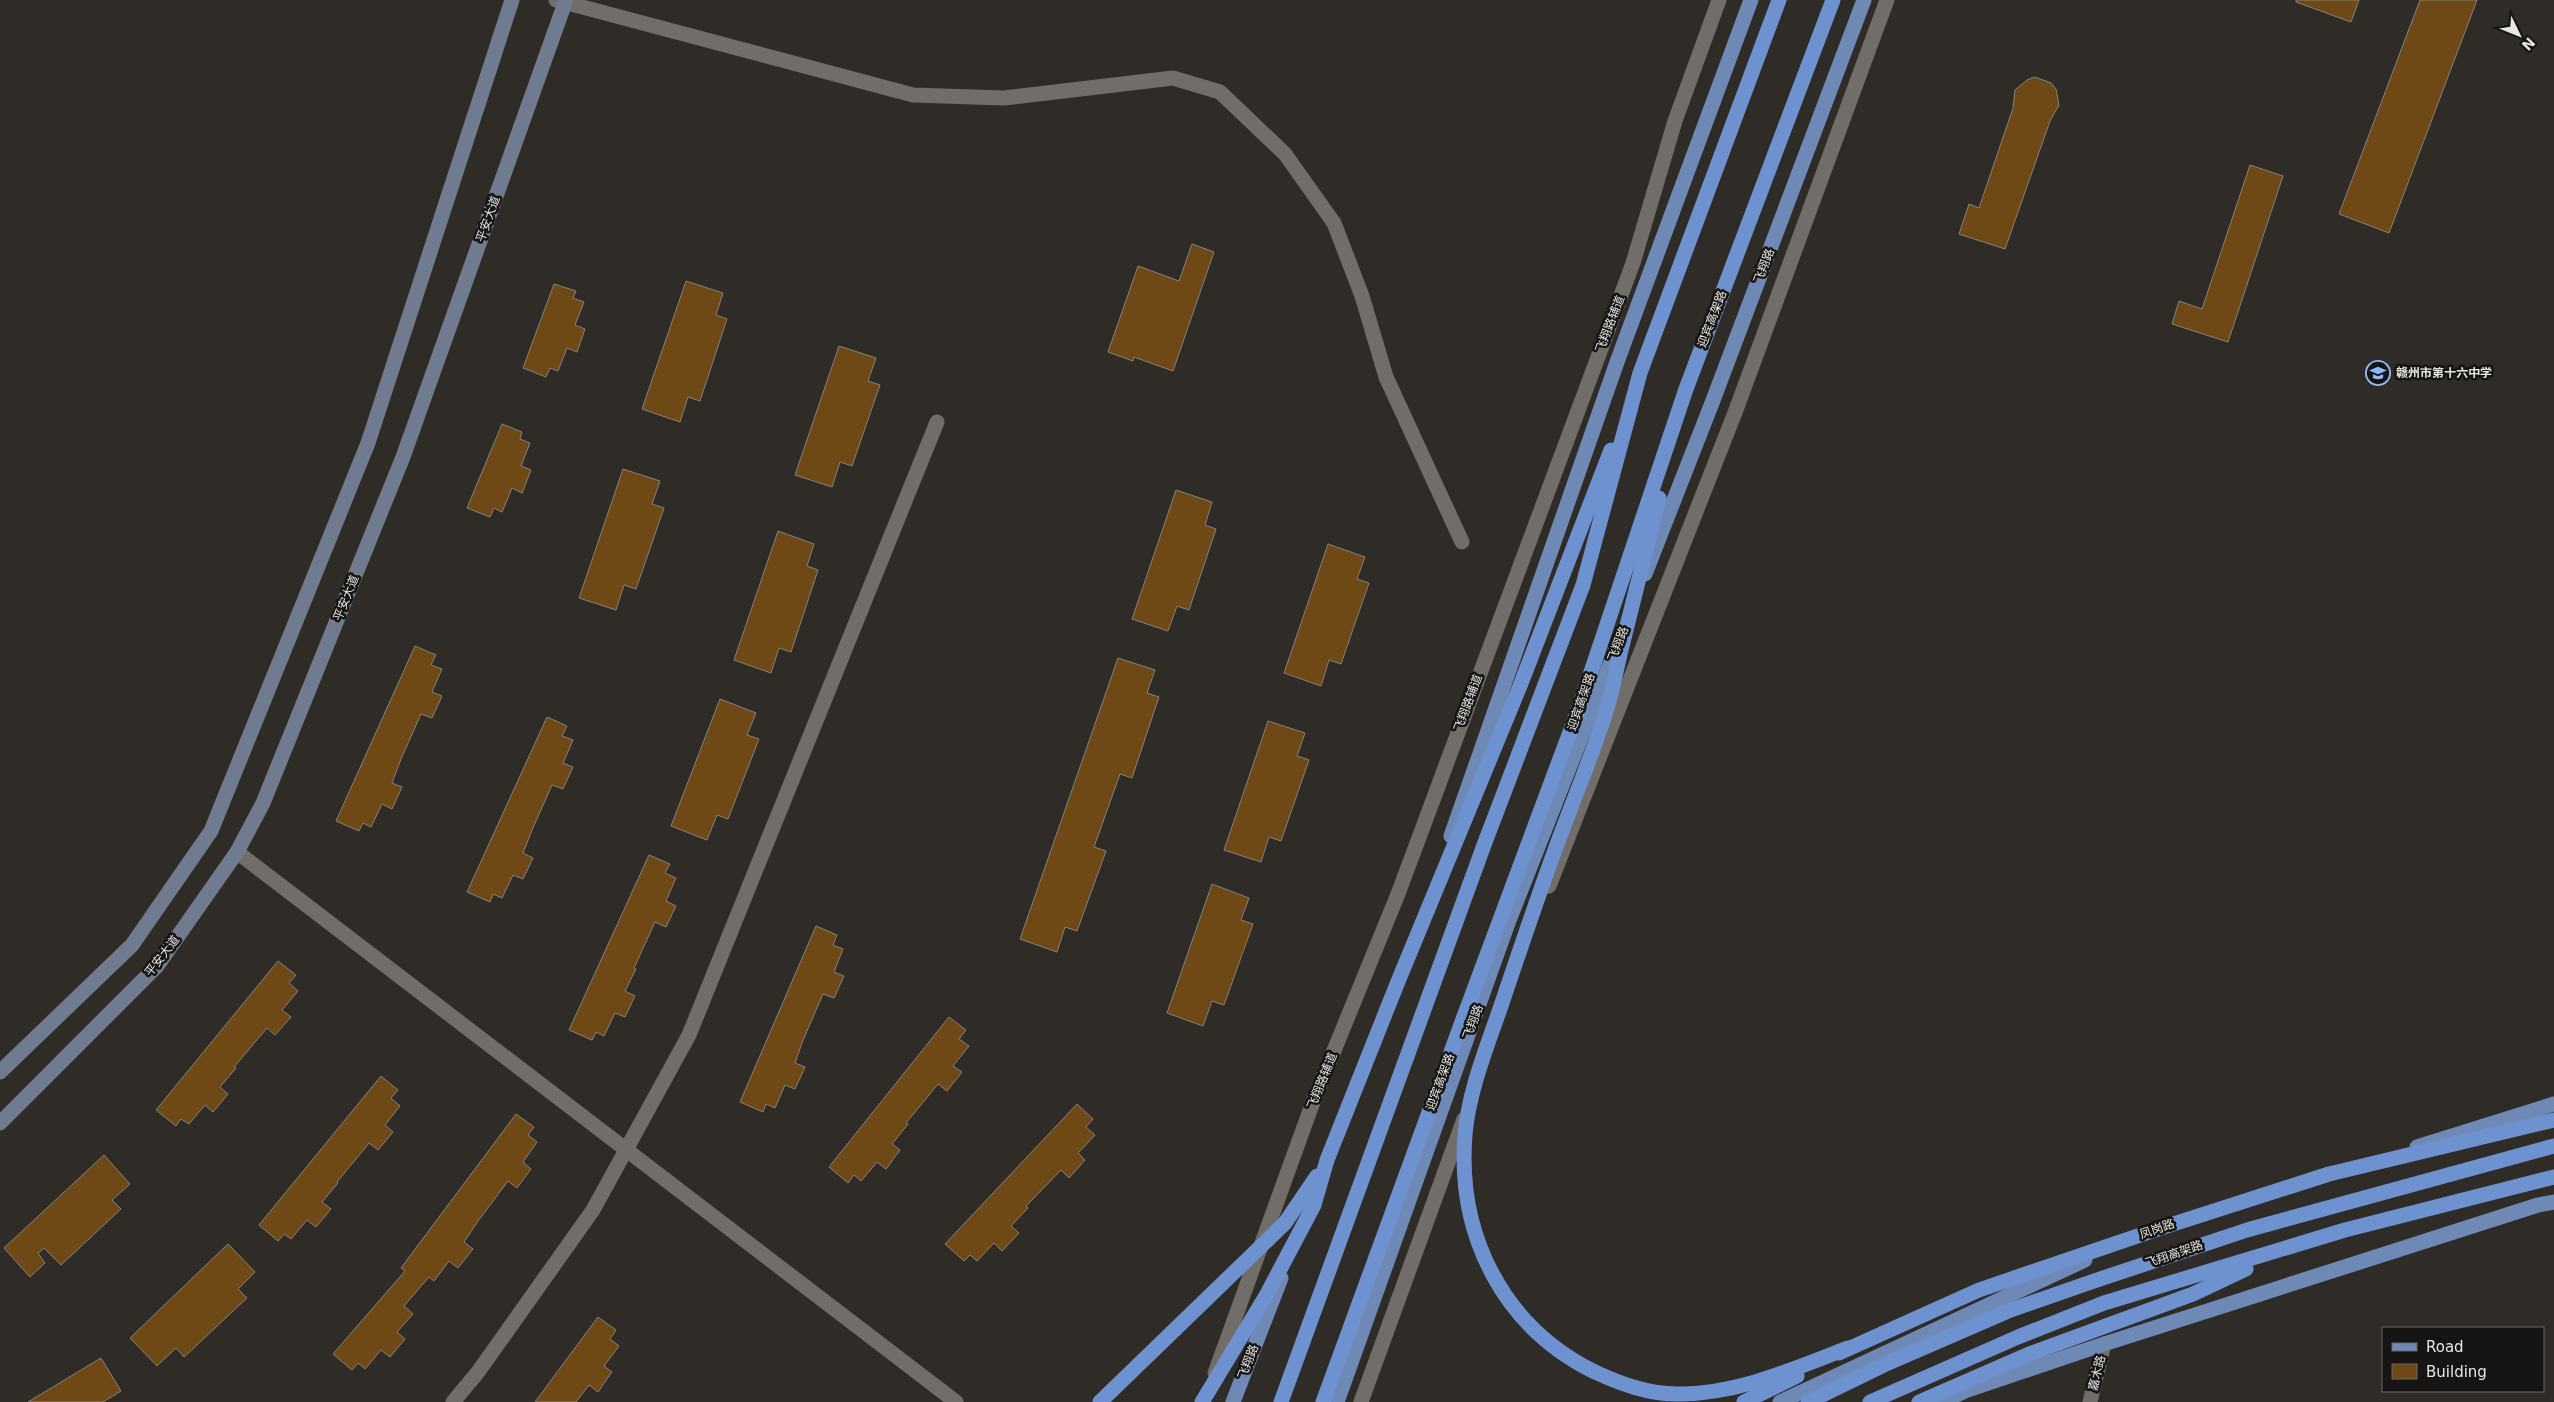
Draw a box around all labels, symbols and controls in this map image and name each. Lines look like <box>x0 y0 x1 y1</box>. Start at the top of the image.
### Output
north arrow <box>2494 10 2544 60</box>
text: N <box>2519 34 2538 54</box>
street label: 平安大道 <box>473 194 503 244</box>
street label: 飞翔路 <box>1751 247 1777 285</box>
street label: 迎宾高架路 <box>1695 288 1729 350</box>
street label: 飞翔路辅道 <box>1593 293 1627 355</box>
school or university icon: 赣州市第十六中学 <box>2365 360 2391 386</box>
place label: 赣州市第十六中学 <box>2396 366 2492 380</box>
street label: 平安大道 <box>331 573 361 623</box>
street label: 飞翔路 <box>1605 625 1631 663</box>
street label: 迎宾高架路 <box>1565 671 1597 733</box>
street label: 飞翔路辅道 <box>1451 672 1485 734</box>
street label: 平安大道 <box>142 933 182 979</box>
street label: 飞翔路 <box>1460 1003 1486 1041</box>
street label: 飞翔路辅道 <box>1304 1051 1340 1111</box>
street label: 迎宾高架路 <box>1423 1051 1457 1113</box>
street label: 凤岗路 <box>2138 1217 2176 1241</box>
street label: 飞翔高架路 <box>2143 1238 2205 1270</box>
legend <box>2382 1327 2544 1392</box>
text: Road <box>2426 1338 2464 1356</box>
street label: 飞翔路 <box>1235 1343 1261 1381</box>
street label: 嘉木路 <box>2086 1354 2108 1392</box>
text: Building <box>2426 1363 2487 1381</box>

